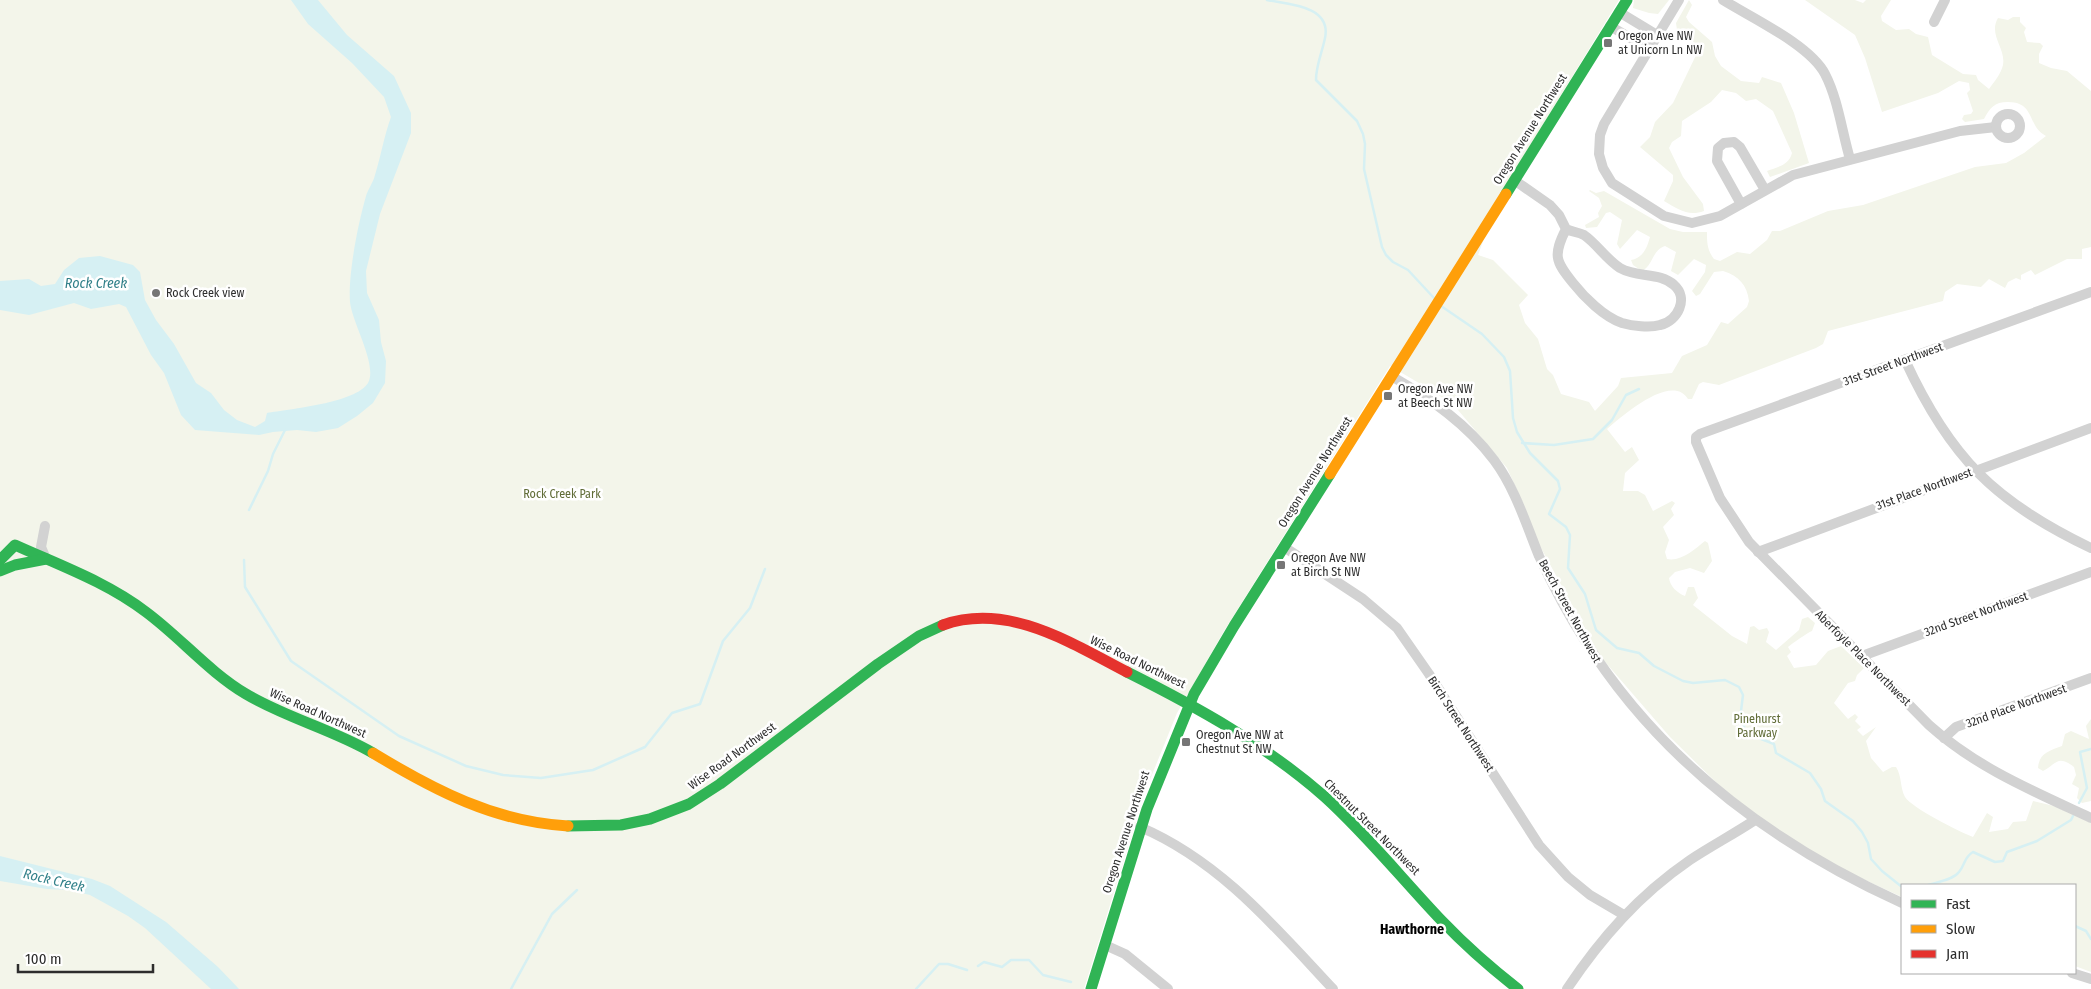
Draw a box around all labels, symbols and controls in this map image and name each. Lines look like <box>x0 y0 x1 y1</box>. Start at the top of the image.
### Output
place label: Oregon Ave NW at Unicorn Ln NW <box>1618 29 1702 57</box>
marker: Oregon Ave NW at Unicorn Ln NW <box>1602 37 1614 49</box>
street label: Oregon Avenue Northwest <box>1490 71 1570 187</box>
water label: Rock Creek <box>65 275 127 292</box>
place label: Rock Creek view <box>166 286 245 300</box>
marker: Rock Creek view <box>150 287 162 299</box>
street label: 31st Street Northwest <box>1841 339 1945 389</box>
place label: Oregon Ave NW at Beech St NW <box>1398 382 1473 410</box>
marker: Oregon Ave NW at Beech St NW <box>1382 390 1394 402</box>
street label: Oregon Avenue Northwest <box>1275 414 1355 530</box>
street label: 31st Place Northwest <box>1874 465 1974 513</box>
park label: Rock Creek Park <box>523 487 601 501</box>
place label: Oregon Ave NW at Birch St NW <box>1291 551 1366 579</box>
street label: Beech Street Northwest <box>1536 557 1604 665</box>
marker: Oregon Ave NW at Birch St NW <box>1275 559 1287 571</box>
street label: 32nd Street Northwest <box>1922 589 2030 639</box>
street label: Aberfoyle Place Northwest <box>1812 607 1914 709</box>
street label: Wise Road Northwest <box>1088 633 1188 691</box>
street label: Birch Street Northwest <box>1425 674 1497 774</box>
street label: 32nd Place Northwest <box>1964 681 2068 731</box>
street label: Wise Road Northwest <box>267 685 369 741</box>
park label: Pinehurst Parkway <box>1733 712 1781 740</box>
street label: Wise Road Northwest <box>686 720 778 792</box>
place label: Oregon Ave NW at Chestnut St NW <box>1196 728 1284 756</box>
marker: Oregon Ave NW at Chestnut St NW <box>1180 736 1192 748</box>
street label: Oregon Avenue Northwest <box>1100 769 1152 895</box>
street label: Chestnut Street Northwest <box>1321 776 1423 878</box>
water label: Rock Creek <box>22 865 86 896</box>
legend <box>1901 884 2076 974</box>
text: Fast <box>1946 895 1970 913</box>
text: Slow <box>1946 920 1975 938</box>
district label: Hawthorne <box>1380 921 1444 938</box>
scale bar <box>18 942 152 974</box>
text: Jam <box>1946 945 1969 963</box>
text: 100 m <box>25 950 62 968</box>

